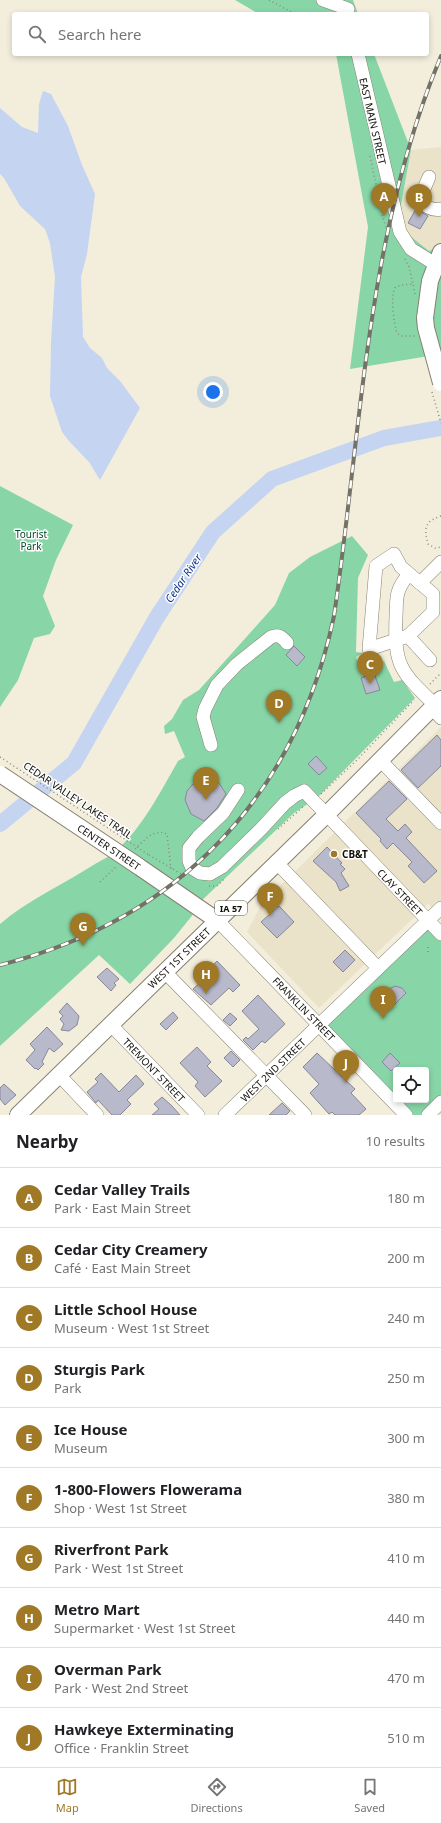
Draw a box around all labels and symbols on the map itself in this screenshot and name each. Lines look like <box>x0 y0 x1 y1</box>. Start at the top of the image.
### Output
street label: EAST MAIN STREET <box>356 76 390 166</box>
pin: A <box>371 183 397 216</box>
pin: B <box>406 184 432 217</box>
your location <box>203 382 223 402</box>
park label: Tourist Park <box>15 527 47 553</box>
water label: Cedar River <box>161 550 205 605</box>
pin: C <box>357 651 383 684</box>
pin: D <box>266 690 292 723</box>
street label: CEDAR VALLEY LAKES TRAIL <box>21 758 135 842</box>
pin: E <box>193 767 219 800</box>
street label: CENTER STREET <box>75 821 144 874</box>
place label: CB&T <box>342 847 368 861</box>
marker: CB&T <box>329 849 339 859</box>
street label: CLAY STREET <box>374 866 426 919</box>
pin: F <box>257 883 283 916</box>
road number: IA 57 <box>215 901 247 915</box>
pin: G <box>70 913 96 946</box>
street label: WEST 1ST STREET <box>145 924 214 991</box>
pin: H <box>193 961 219 994</box>
street label: FRANKLIN STREET <box>270 974 339 1045</box>
pin: I <box>370 986 396 1019</box>
street label: TREMONT STREET <box>120 1035 188 1105</box>
street label: WEST 2ND STREET <box>237 1035 309 1105</box>
pin: J <box>333 1050 359 1083</box>

